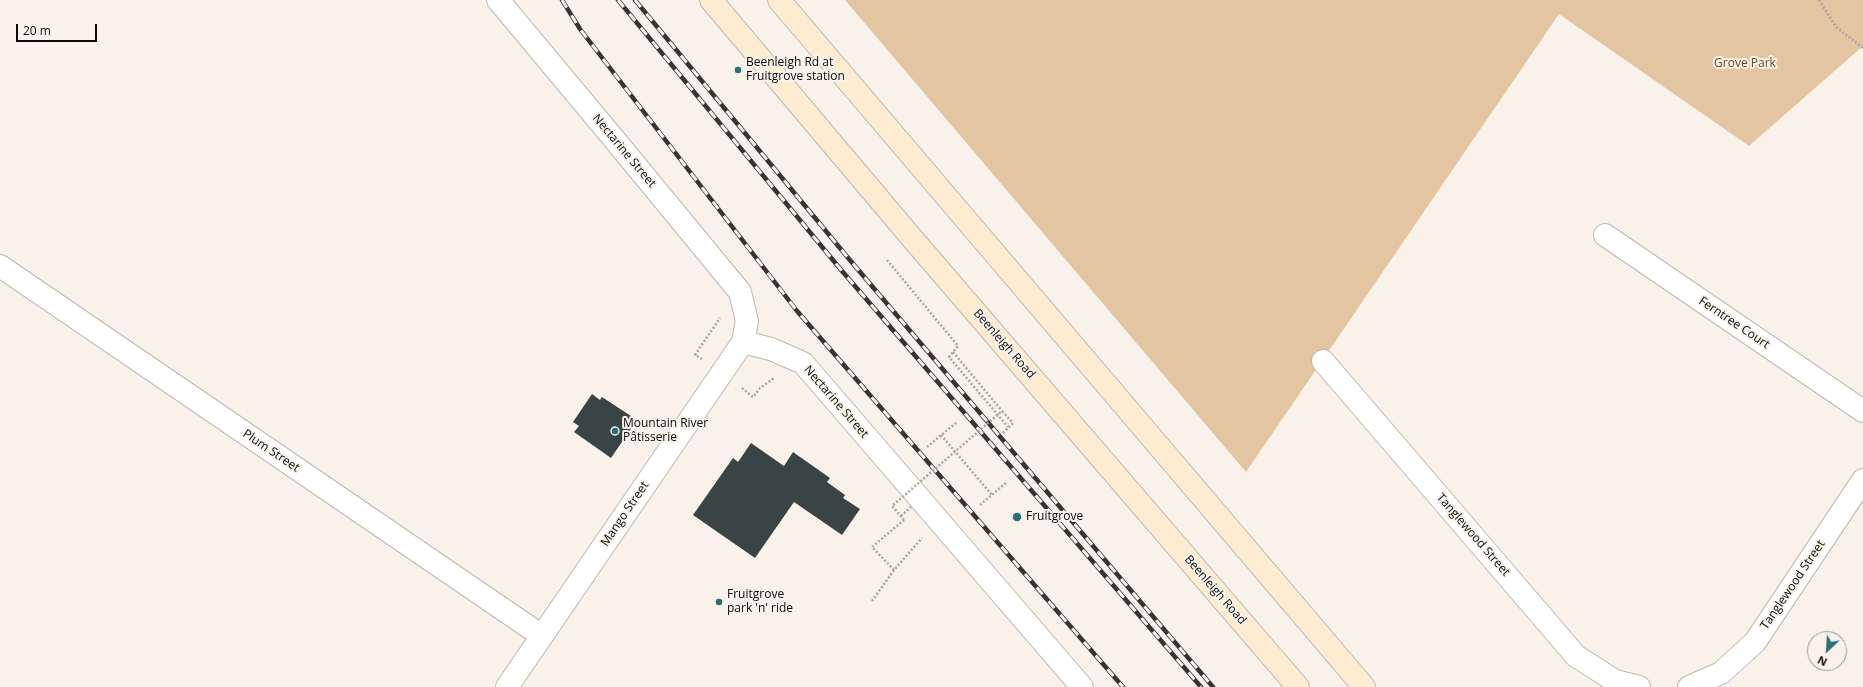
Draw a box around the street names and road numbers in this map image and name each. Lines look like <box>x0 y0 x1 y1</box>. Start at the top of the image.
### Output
street label: Nectarine Street <box>589 111 659 191</box>
street label: Ferntree Court <box>1696 294 1772 352</box>
street label: Beenleigh Road <box>970 306 1038 382</box>
street label: Nectarine Street <box>801 363 871 441</box>
street label: Plum Street <box>240 427 302 475</box>
street label: Mango Street <box>598 479 652 549</box>
street label: Tanglewood Street <box>1433 491 1513 579</box>
street label: Tanglewood Street <box>1758 538 1828 632</box>
street label: Beenleigh Road <box>1181 552 1249 628</box>

